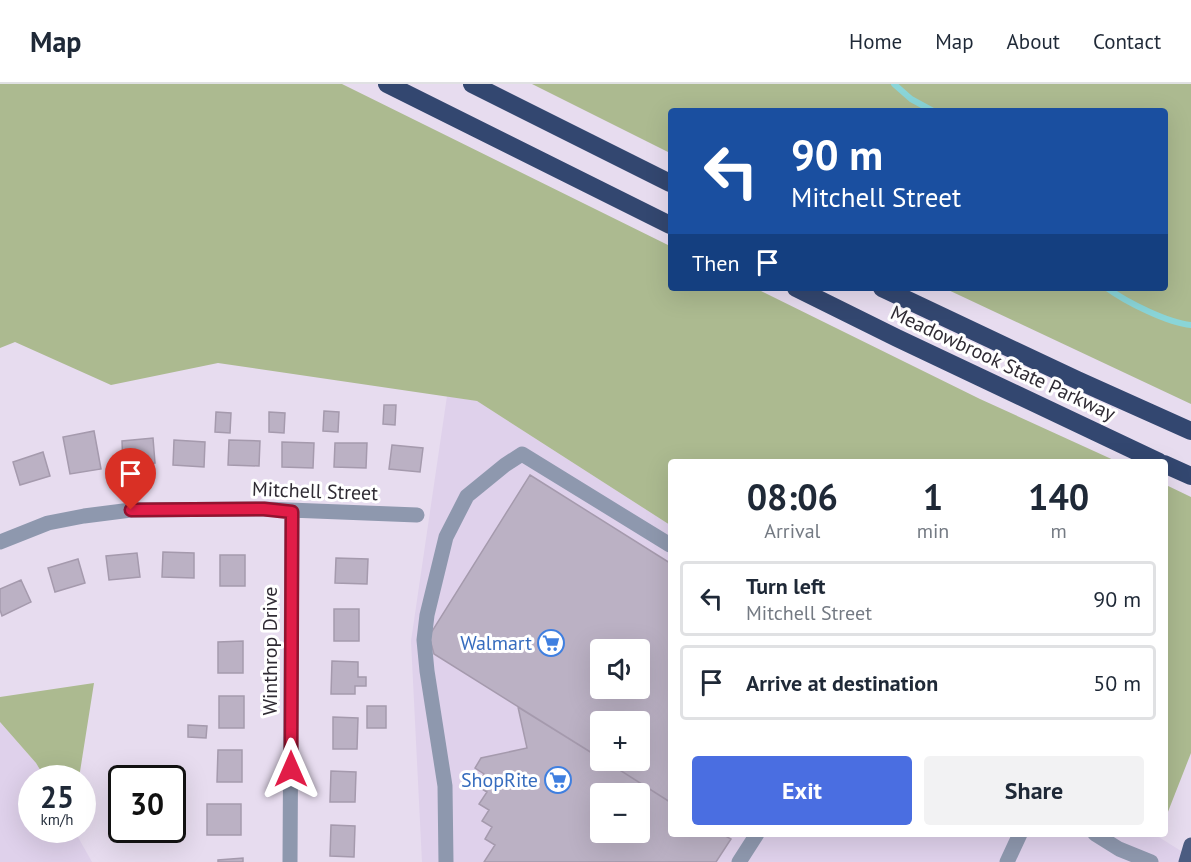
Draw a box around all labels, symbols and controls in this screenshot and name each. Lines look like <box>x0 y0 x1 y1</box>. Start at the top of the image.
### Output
text: Map <box>30 23 81 60</box>
text: Home <box>849 28 902 55</box>
text: Map <box>935 28 974 55</box>
text: About <box>1007 28 1060 55</box>
text: Contact <box>1093 28 1161 55</box>
text: 90 m <box>791 127 883 182</box>
icon: left <box>692 132 770 210</box>
text: Mitchell Street <box>791 180 961 214</box>
icon: arrive <box>751 246 784 279</box>
text: Then <box>692 249 739 277</box>
street label: Meadowbrook State Parkway <box>886 299 1120 427</box>
pin <box>105 448 156 510</box>
icon: arrive <box>114 457 147 490</box>
text: 08:06 <box>747 473 838 520</box>
text: 1 <box>923 473 943 520</box>
text: 140 <box>1028 473 1089 520</box>
street label: Mitchell Street <box>252 476 379 506</box>
text: Arrival <box>764 518 820 544</box>
text: min <box>917 518 949 544</box>
text: m <box>1051 518 1067 544</box>
text: Turn left <box>746 572 826 600</box>
icon: left <box>695 582 728 615</box>
text: 90 m <box>1093 585 1141 613</box>
street label: Winthrop Drive <box>257 586 283 716</box>
text: Mitchell Street <box>746 600 872 626</box>
supermarket icon: Walmart <box>536 628 566 658</box>
place label: Walmart <box>460 630 532 656</box>
map controls <box>590 639 650 843</box>
button: sound <box>590 639 650 699</box>
icon: arrive <box>695 666 728 699</box>
text: Arrive at destination <box>746 669 938 697</box>
text: 50 m <box>1093 669 1141 697</box>
button: + <box>590 711 650 771</box>
position arrow <box>259 737 323 801</box>
button: Exit <box>692 756 912 825</box>
button: Share <box>924 756 1144 825</box>
speed limit sign: 30 <box>108 765 186 843</box>
supermarket icon: ShopRite <box>543 765 573 795</box>
place label: ShopRite <box>461 767 538 793</box>
text: 25 <box>40 777 74 816</box>
button: − <box>590 783 650 843</box>
text: km/h <box>41 810 73 829</box>

